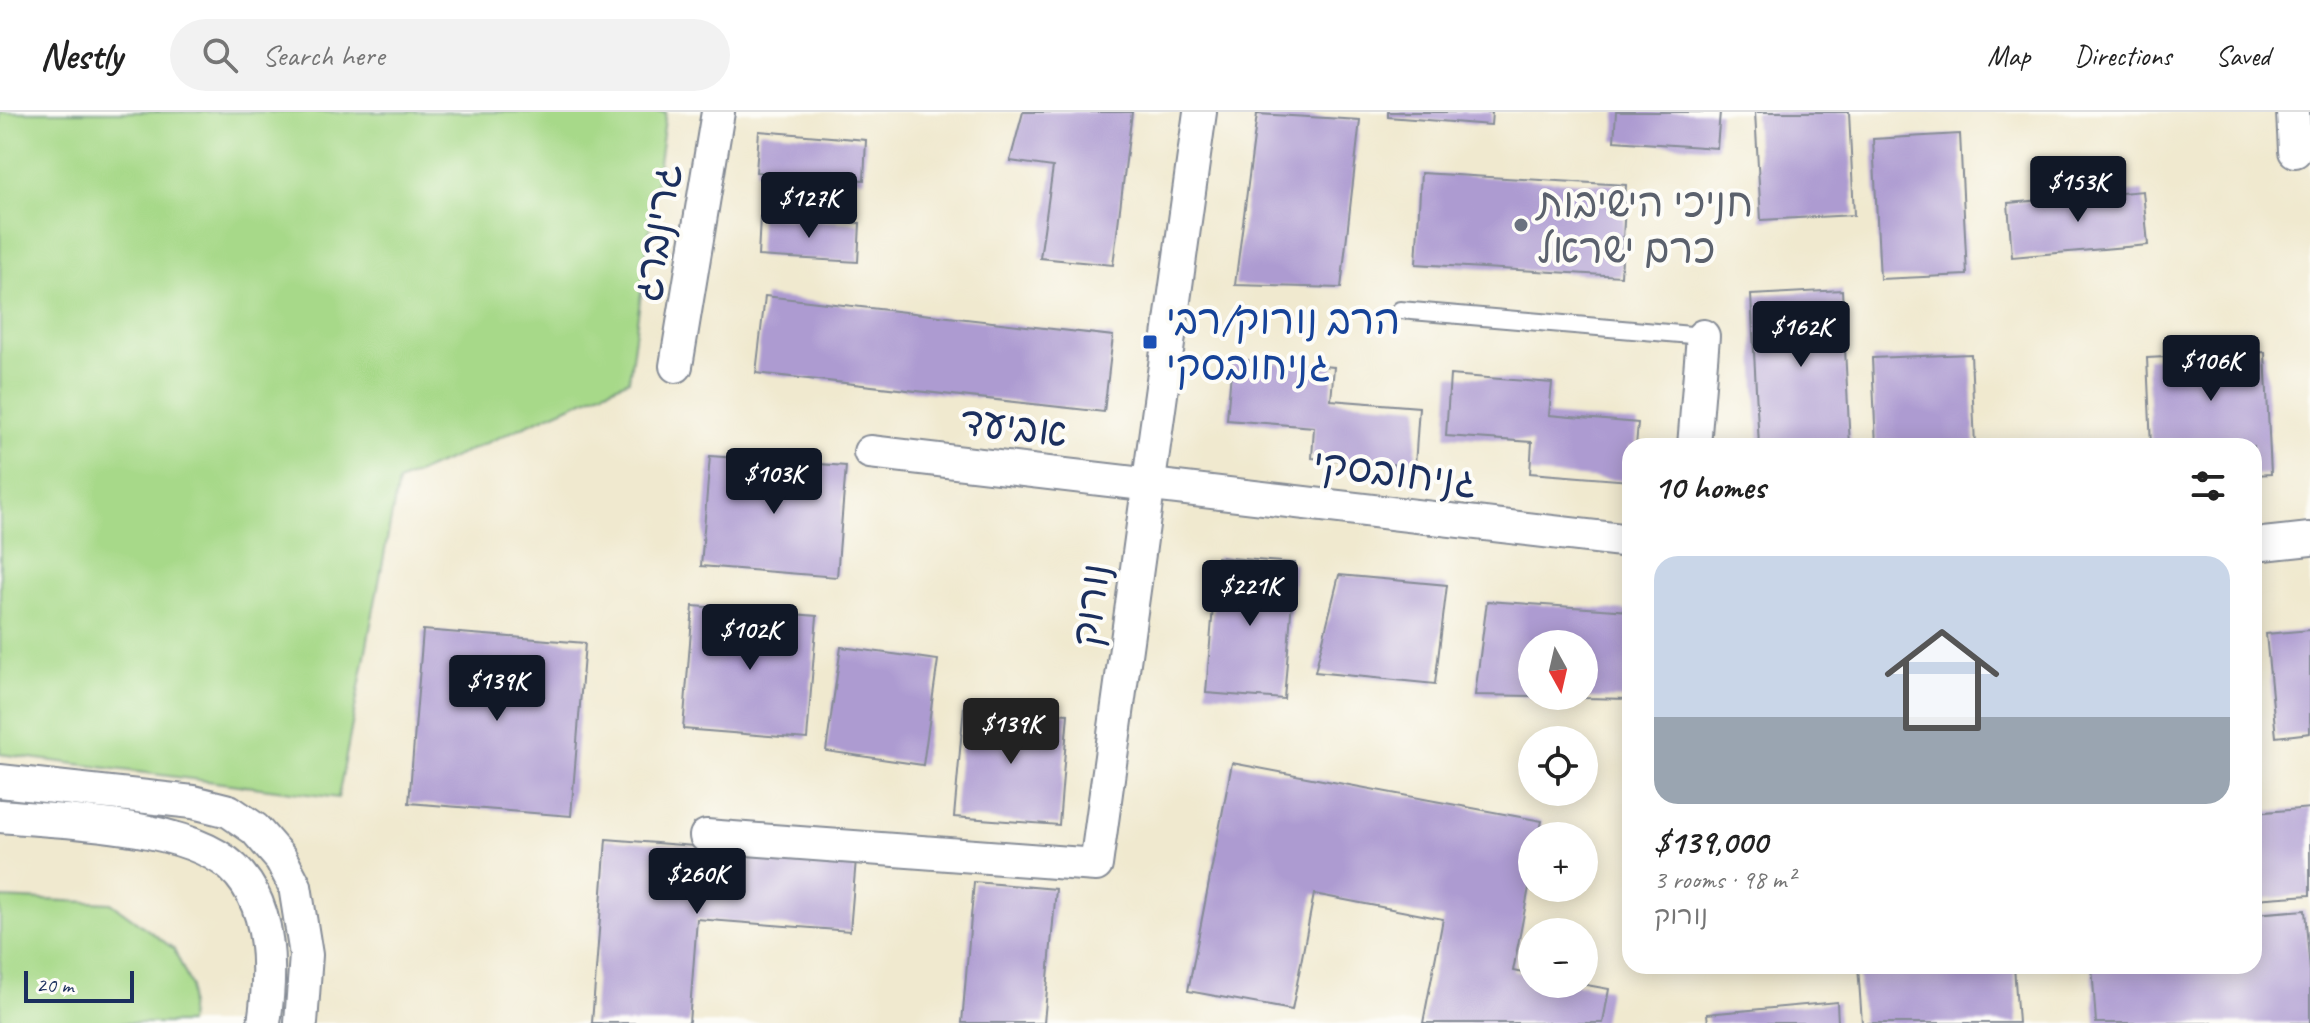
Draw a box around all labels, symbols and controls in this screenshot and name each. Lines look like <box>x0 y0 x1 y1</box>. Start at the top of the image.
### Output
search box <box>170 19 730 91</box>
text: Nestly <box>40 32 122 79</box>
icon: search <box>198 33 242 77</box>
text: Search here <box>262 36 384 74</box>
text: Map <box>1987 38 2030 73</box>
text: Directions <box>2074 38 2172 73</box>
text: Saved <box>2216 38 2270 73</box>
pin: $153K <box>2022 156 2134 224</box>
street label: גרינברג <box>621 159 693 305</box>
text: $153K <box>2048 165 2108 198</box>
pin: $127K <box>753 172 865 240</box>
place label: חניכי הישיבות כרם ישראל <box>1535 178 1753 274</box>
text: $127K <box>779 181 839 214</box>
marker: חניכי הישיבות כרם ישראל <box>1512 216 1530 234</box>
place label: הרב נורוק/רבי גניחובסקי <box>1166 295 1400 391</box>
pin: $162K <box>1745 301 1857 369</box>
text: $162K <box>1771 310 1831 343</box>
marker: הרב נורוק/רבי גניחובסקי <box>1141 333 1159 351</box>
pin: $106K <box>2155 335 2267 403</box>
text: $106K <box>2181 344 2241 377</box>
street label: אביעד <box>957 396 1070 458</box>
street label: גניחובסקי <box>1310 438 1479 508</box>
pin: $103K <box>718 448 830 516</box>
text: $103K <box>744 457 804 490</box>
icon: filters <box>2186 464 2230 508</box>
text: 10 homes <box>1654 465 1765 508</box>
street label: נורוק <box>1060 560 1122 650</box>
pin: $221K <box>1194 560 1306 628</box>
text: $221K <box>1220 569 1280 602</box>
pin: $102K <box>694 604 806 672</box>
icon: home <box>1870 608 2014 752</box>
text: $102K <box>720 613 780 646</box>
north arrow <box>1518 630 1598 710</box>
map controls <box>1518 630 1598 998</box>
pin: $139K <box>441 655 553 723</box>
text: $139K <box>467 664 527 697</box>
pin: $139K <box>955 698 1067 766</box>
text: $139K <box>981 707 1041 740</box>
button: locate <box>1518 726 1598 806</box>
text: $139,000 <box>1654 820 1767 863</box>
button: + <box>1518 822 1598 902</box>
pin: $260K <box>641 848 753 916</box>
text: $260K <box>667 857 727 890</box>
text: 3 rooms · 98 m² <box>1654 863 1795 896</box>
text: נורוק <box>1654 899 1708 932</box>
button: − <box>1518 918 1598 998</box>
scale bar <box>24 967 134 1003</box>
text: 20 m <box>36 971 73 999</box>

